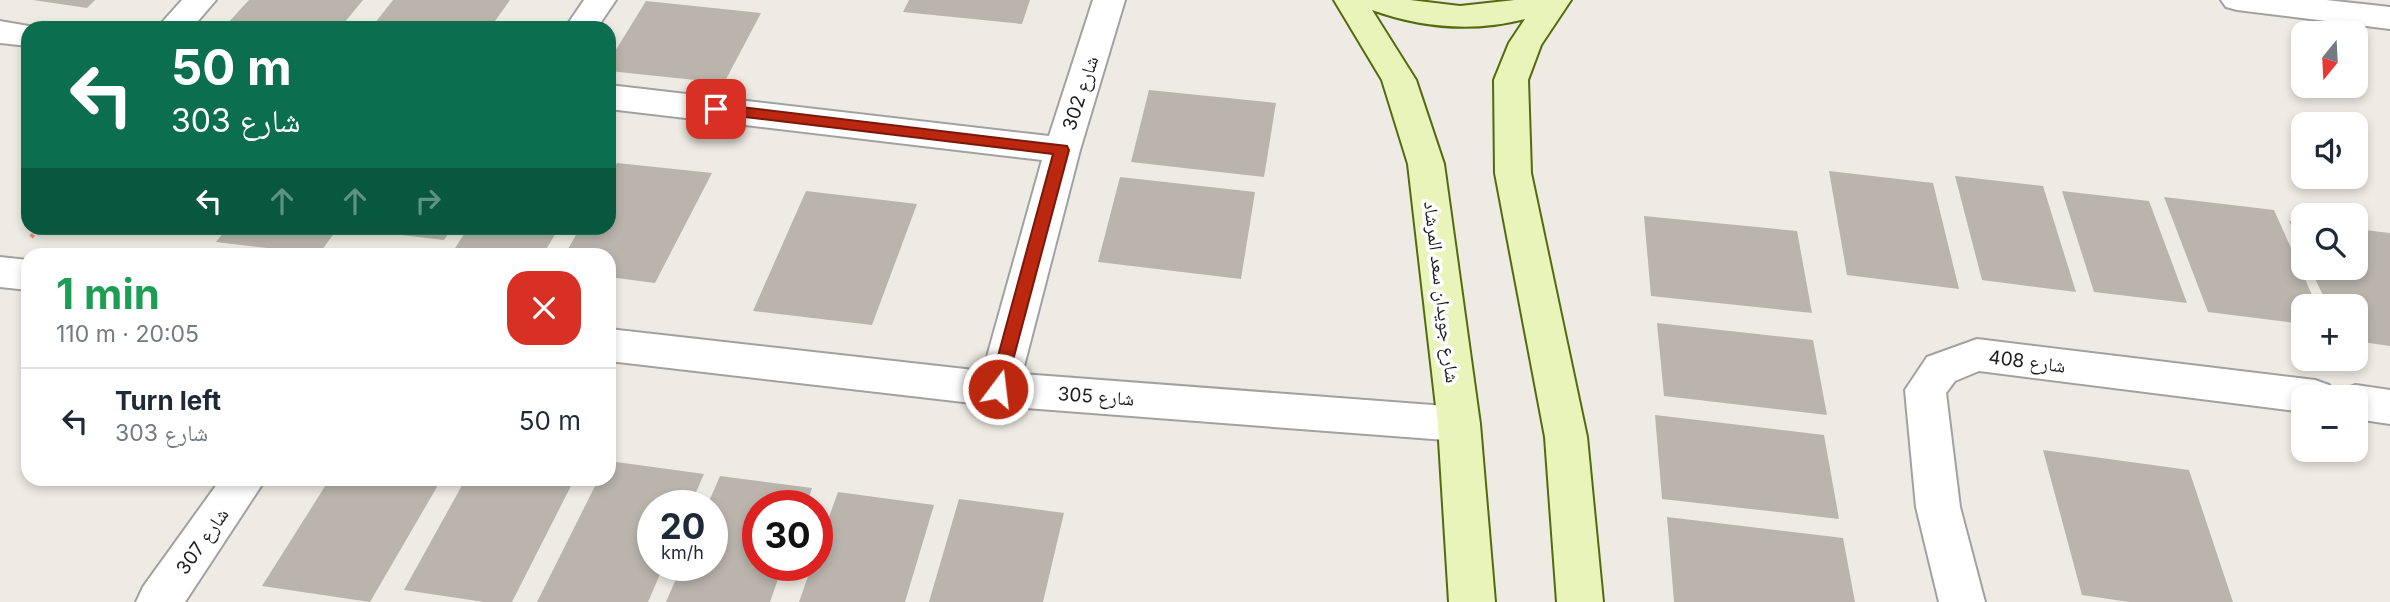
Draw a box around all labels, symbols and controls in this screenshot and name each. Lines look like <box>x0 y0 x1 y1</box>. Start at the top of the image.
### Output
north arrow <box>2291 21 2368 98</box>
map controls <box>2291 21 2368 462</box>
text: 50 m <box>171 38 292 97</box>
icon: left <box>56 49 147 140</box>
street label: شارع 302 <box>1058 53 1103 133</box>
pin <box>686 79 746 139</box>
icon: arrive <box>697 90 735 128</box>
text: شارع 303 <box>171 101 301 140</box>
button: sound <box>2291 112 2368 189</box>
icon: left <box>190 182 228 220</box>
icon: ahead <box>263 182 301 220</box>
icon: ahead <box>336 182 374 220</box>
icon: right <box>409 182 447 220</box>
street label: شارع جويدان سعد المرشاد <box>1419 200 1464 384</box>
button: search <box>2291 203 2368 280</box>
text: 1 min <box>56 268 160 319</box>
button: close <box>507 271 581 345</box>
button: + <box>2291 294 2368 371</box>
text: 110 m · 20:05 <box>56 320 199 348</box>
street label: شارع 408 <box>1987 345 2067 378</box>
position arrow <box>961 352 1035 426</box>
street label: شارع 305 <box>1057 382 1135 411</box>
text: Turn left <box>115 385 221 416</box>
button: − <box>2291 385 2368 462</box>
icon: left <box>56 402 94 440</box>
text: 50 m <box>519 405 581 436</box>
text: شارع 303 <box>115 419 208 447</box>
speed limit sign: 30 <box>742 490 833 581</box>
street label: شارع 307 <box>171 504 234 579</box>
text: 20 <box>660 505 705 547</box>
text: km/h <box>661 542 704 563</box>

